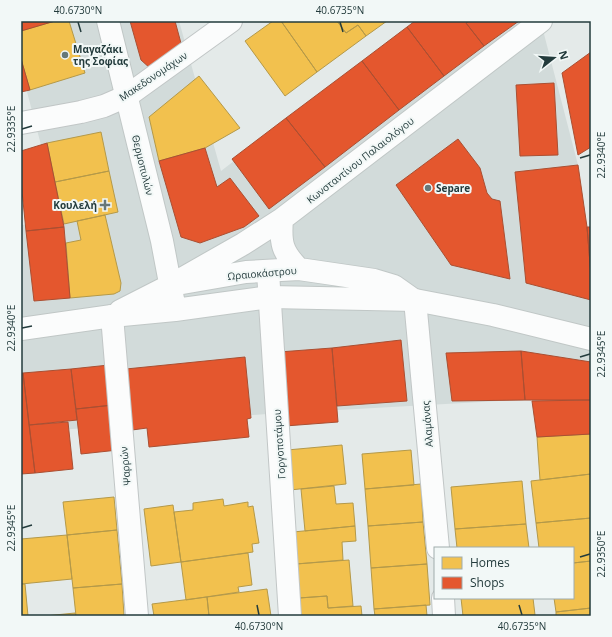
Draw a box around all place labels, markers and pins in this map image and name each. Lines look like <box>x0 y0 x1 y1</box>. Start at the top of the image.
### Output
place label: Μαγαζάκι της Σοφίας <box>73 42 128 68</box>
marker: Μαγαζάκι της Σοφίας <box>60 50 70 60</box>
place label: Separe <box>436 181 470 195</box>
marker: Separe <box>423 183 433 193</box>
place label: Κουλελή <box>53 198 97 212</box>
marker: Κουλελή <box>100 200 110 210</box>

